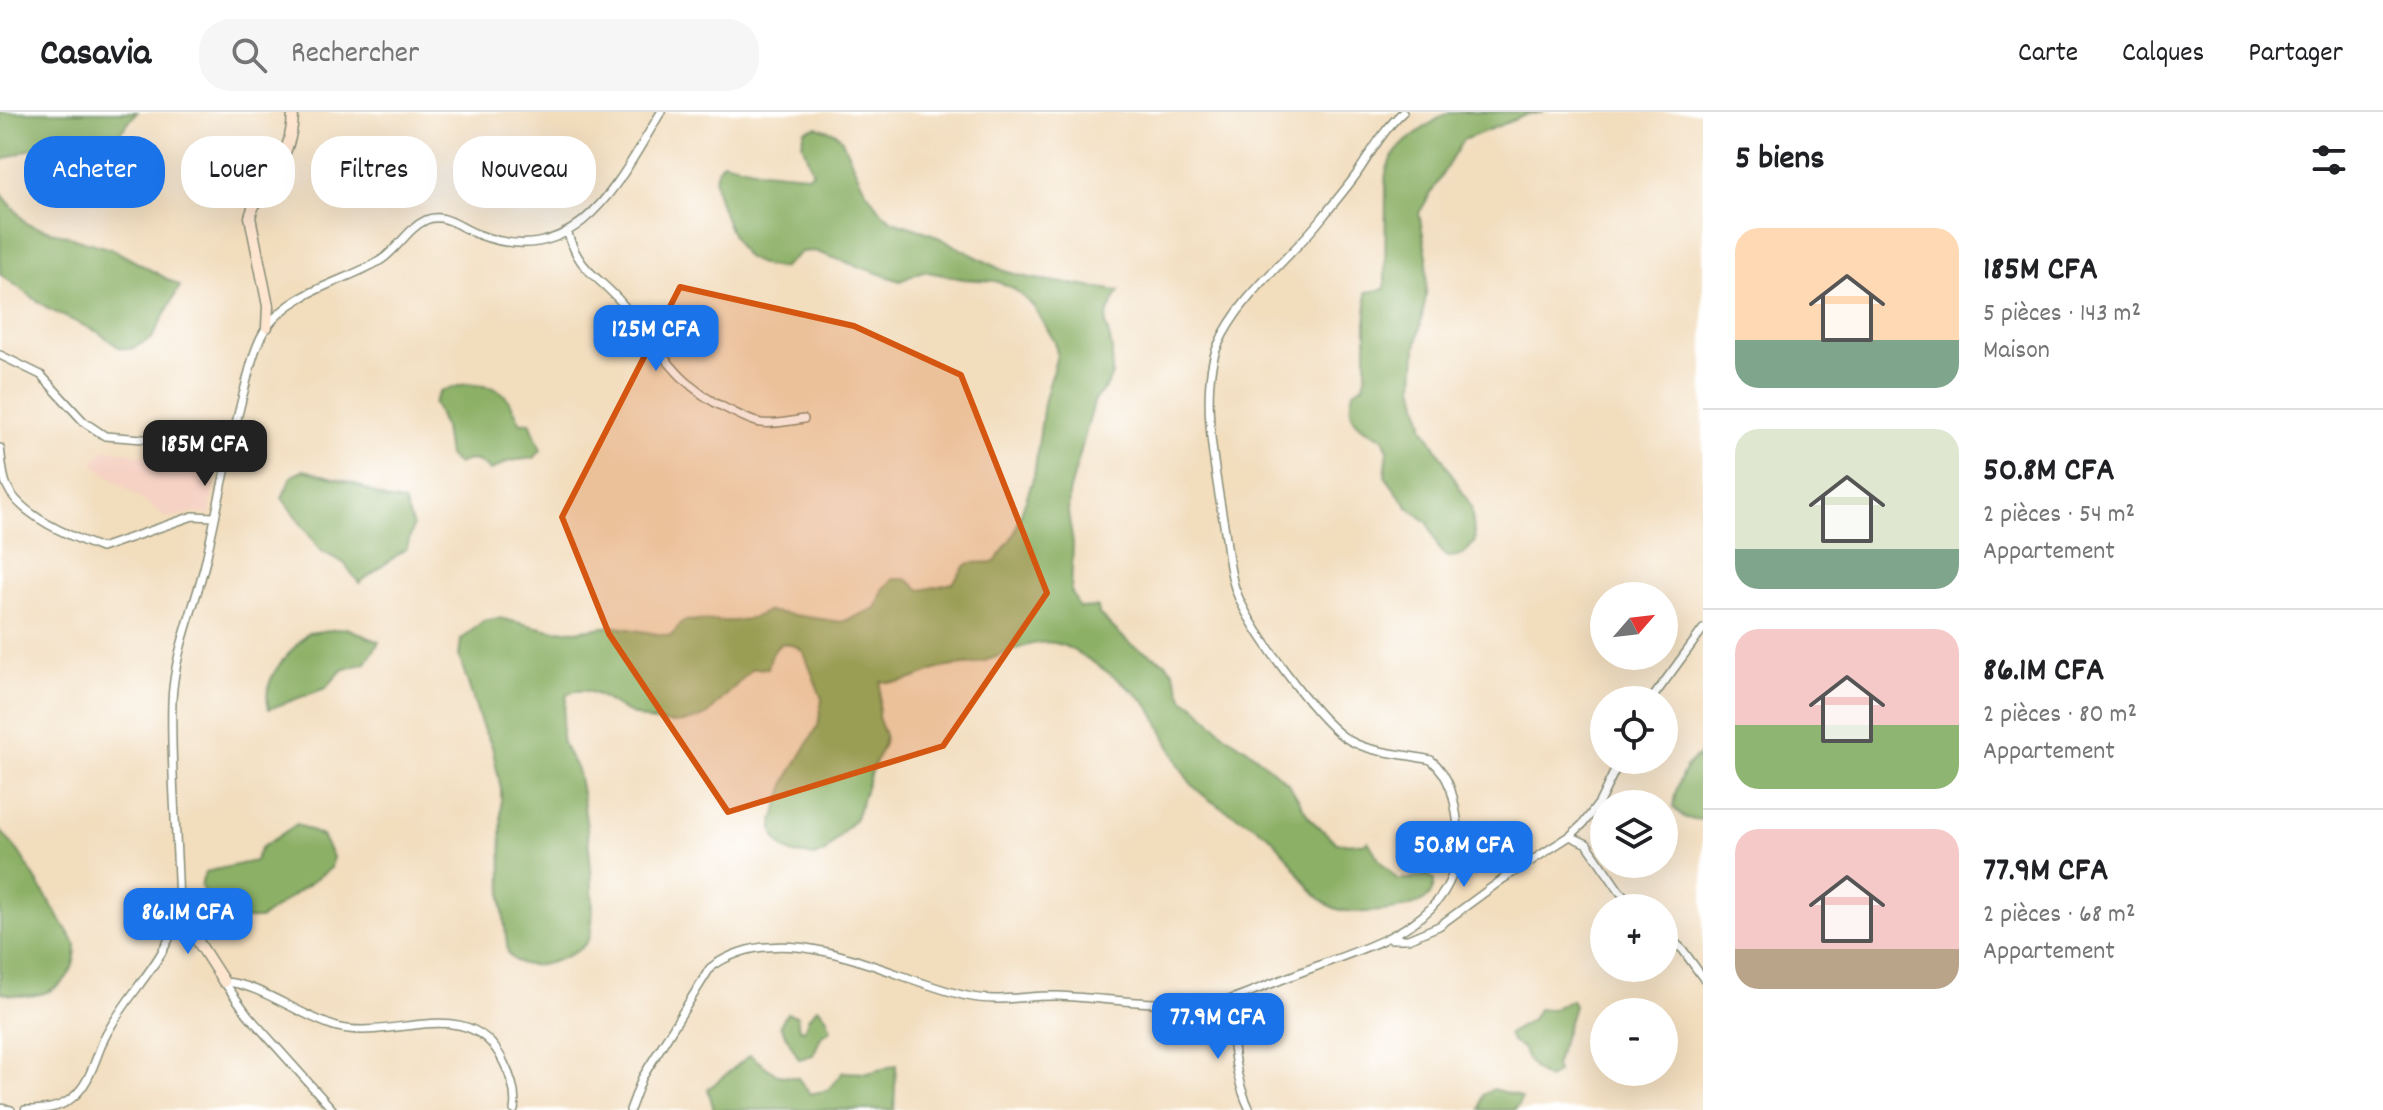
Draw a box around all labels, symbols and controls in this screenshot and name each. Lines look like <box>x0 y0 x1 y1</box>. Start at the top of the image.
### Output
search box <box>199 19 759 91</box>
text: Casavia <box>40 28 151 83</box>
icon: search <box>227 33 271 77</box>
text: Rechercher <box>291 34 419 77</box>
text: Carte <box>2018 35 2078 75</box>
text: Calques <box>2122 35 2204 75</box>
text: Partager <box>2248 35 2343 75</box>
chip: Acheter <box>24 136 165 208</box>
chip: Louer <box>181 136 295 208</box>
chip: Filtres <box>311 136 437 208</box>
chip: Nouveau <box>453 136 596 208</box>
text: 5 biens <box>1735 136 1824 185</box>
icon: filters <box>2307 138 2351 182</box>
text: 185M CFA <box>1983 247 2098 296</box>
icon: home <box>1799 260 1895 356</box>
text: 5 pièces · 143 m² <box>1983 296 2141 333</box>
pin: 125M CFA <box>573 305 739 373</box>
text: 125M CFA <box>612 312 700 349</box>
text: Maison <box>1983 333 2050 370</box>
pin: 185M CFA <box>122 420 288 488</box>
text: 185M CFA <box>161 427 249 464</box>
text: 50.8M CFA <box>1983 448 2115 497</box>
icon: home <box>1799 461 1895 557</box>
text: 2 pièces · 54 m² <box>1983 497 2135 534</box>
text: Appartement <box>1983 534 2115 571</box>
north arrow <box>1590 582 1678 670</box>
map controls <box>1590 582 1678 1086</box>
text: 86.1M CFA <box>1983 648 2105 697</box>
icon: home <box>1799 661 1895 757</box>
button: locate <box>1590 686 1678 774</box>
text: 2 pièces · 80 m² <box>1983 697 2137 734</box>
text: Appartement <box>1983 734 2115 771</box>
button: layers <box>1590 790 1678 878</box>
pin: 50.8M CFA <box>1372 821 1556 889</box>
text: 50.8M CFA <box>1414 828 1514 865</box>
text: 77.9M CFA <box>1983 848 2109 897</box>
icon: home <box>1799 861 1895 957</box>
pin: 86.1M CFA <box>96 888 280 956</box>
button: + <box>1590 894 1678 982</box>
text: 86.1M CFA <box>141 895 235 932</box>
text: 2 pièces · 68 m² <box>1983 897 2135 934</box>
text: Appartement <box>1983 934 2115 971</box>
pin: 77.9M CFA <box>1126 993 1310 1061</box>
button: − <box>1590 998 1678 1086</box>
text: 77.9M CFA <box>1170 1000 1266 1037</box>

